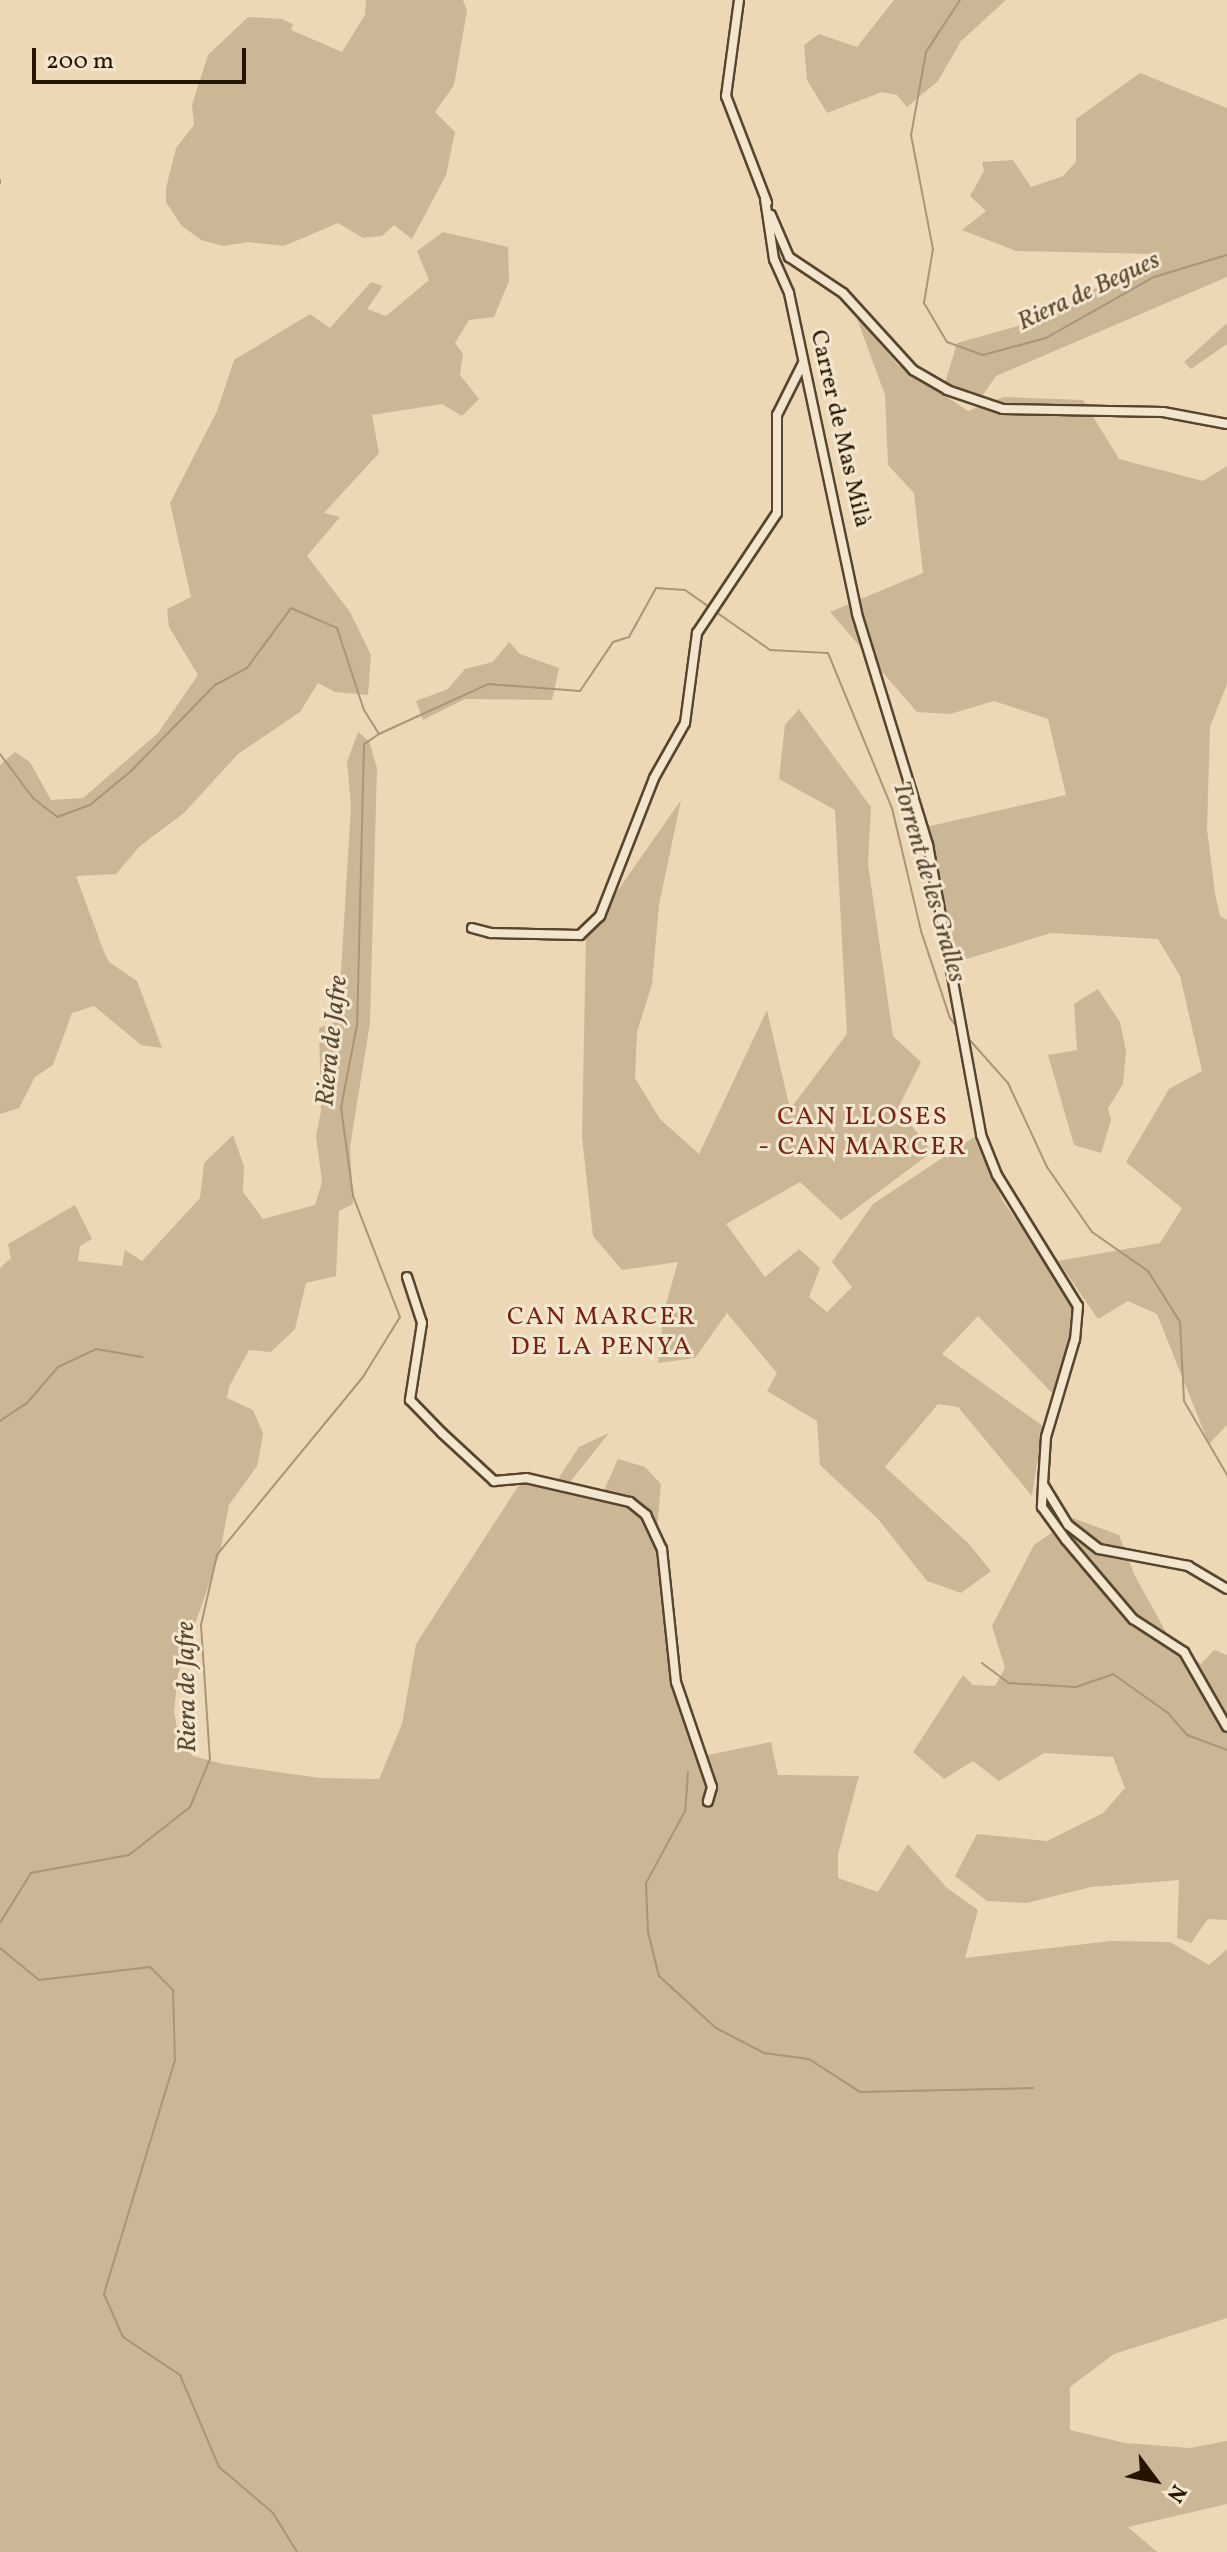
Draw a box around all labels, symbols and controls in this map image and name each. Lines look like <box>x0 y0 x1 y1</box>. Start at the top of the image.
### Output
scale bar <box>36 32 250 82</box>
text: 200 m <box>46 45 114 79</box>
water label: Riera de Begues <box>1013 245 1165 339</box>
street label: Carrer de Mas Milà <box>802 327 876 531</box>
water label: Torrent de les Gralles <box>884 778 972 986</box>
water label: Riera de Jafre <box>311 974 355 1108</box>
district label: CAN LLOSES - CAN MARCER <box>758 1102 968 1164</box>
district label: CAN MARCER DE LA PENYA <box>507 1302 697 1364</box>
water label: Riera de Jafre <box>171 1621 205 1753</box>
north arrow <box>1115 2440 1195 2520</box>
text: N <box>1158 2478 1193 2508</box>

